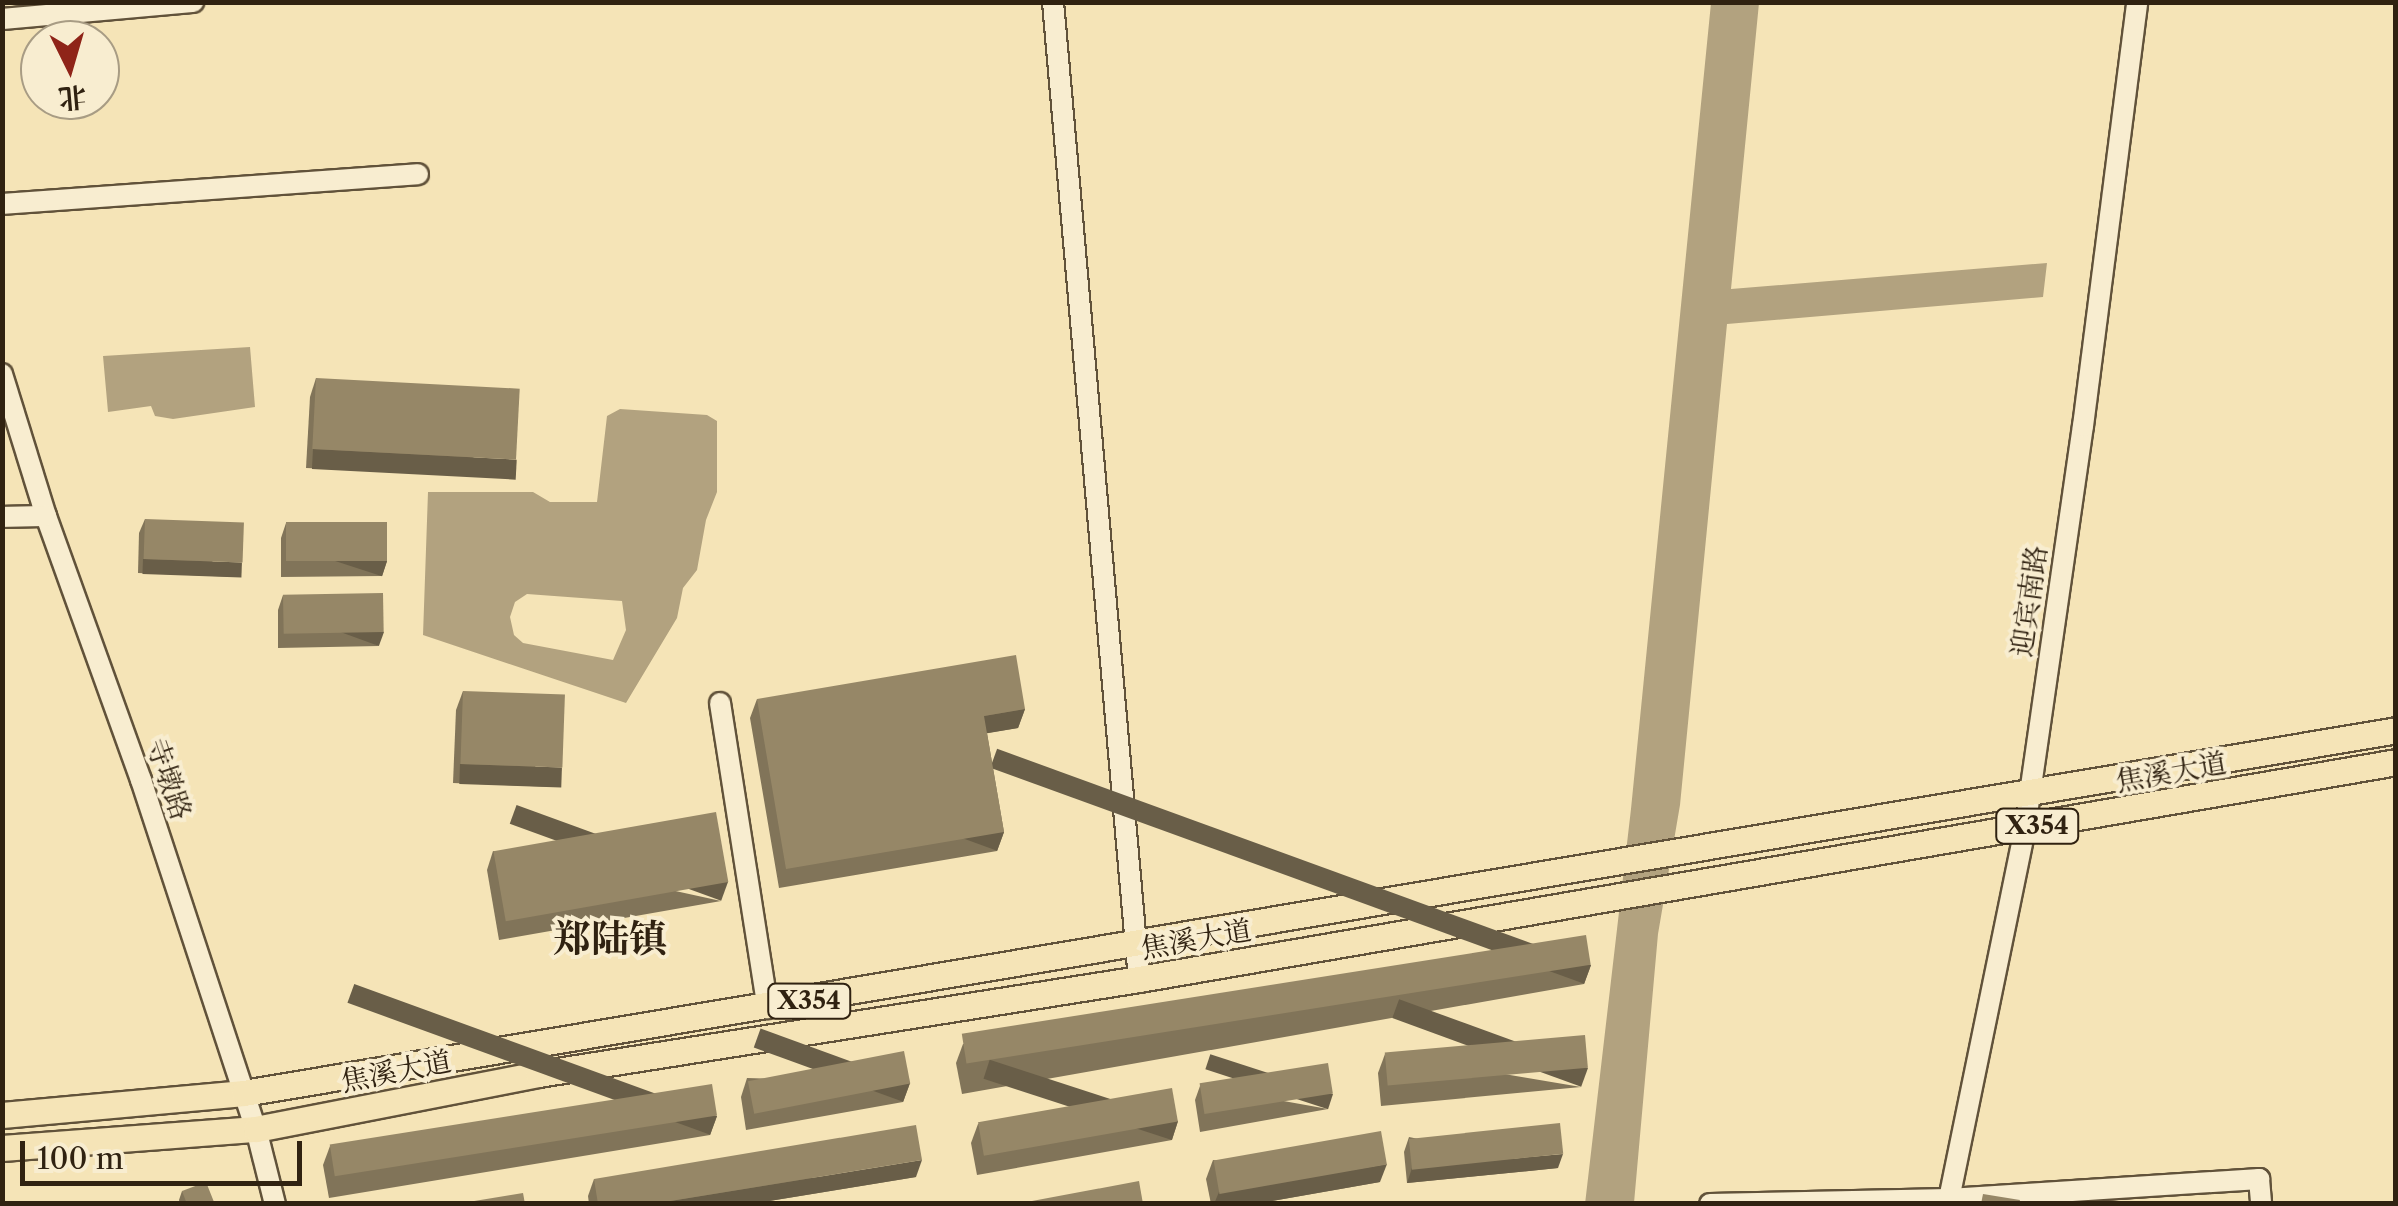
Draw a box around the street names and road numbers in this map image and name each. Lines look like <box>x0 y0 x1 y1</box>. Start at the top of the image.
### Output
street label: 迎宾南路 <box>2005 543 2053 659</box>
street label: 寺墩路 <box>139 734 199 824</box>
street label: 焦溪大道 <box>2113 746 2229 798</box>
road number: X354 <box>1994 806 2080 846</box>
street label: 焦溪大道 <box>1138 913 1254 965</box>
road number: X354 <box>766 981 852 1021</box>
street label: 焦溪大道 <box>338 1044 454 1098</box>

